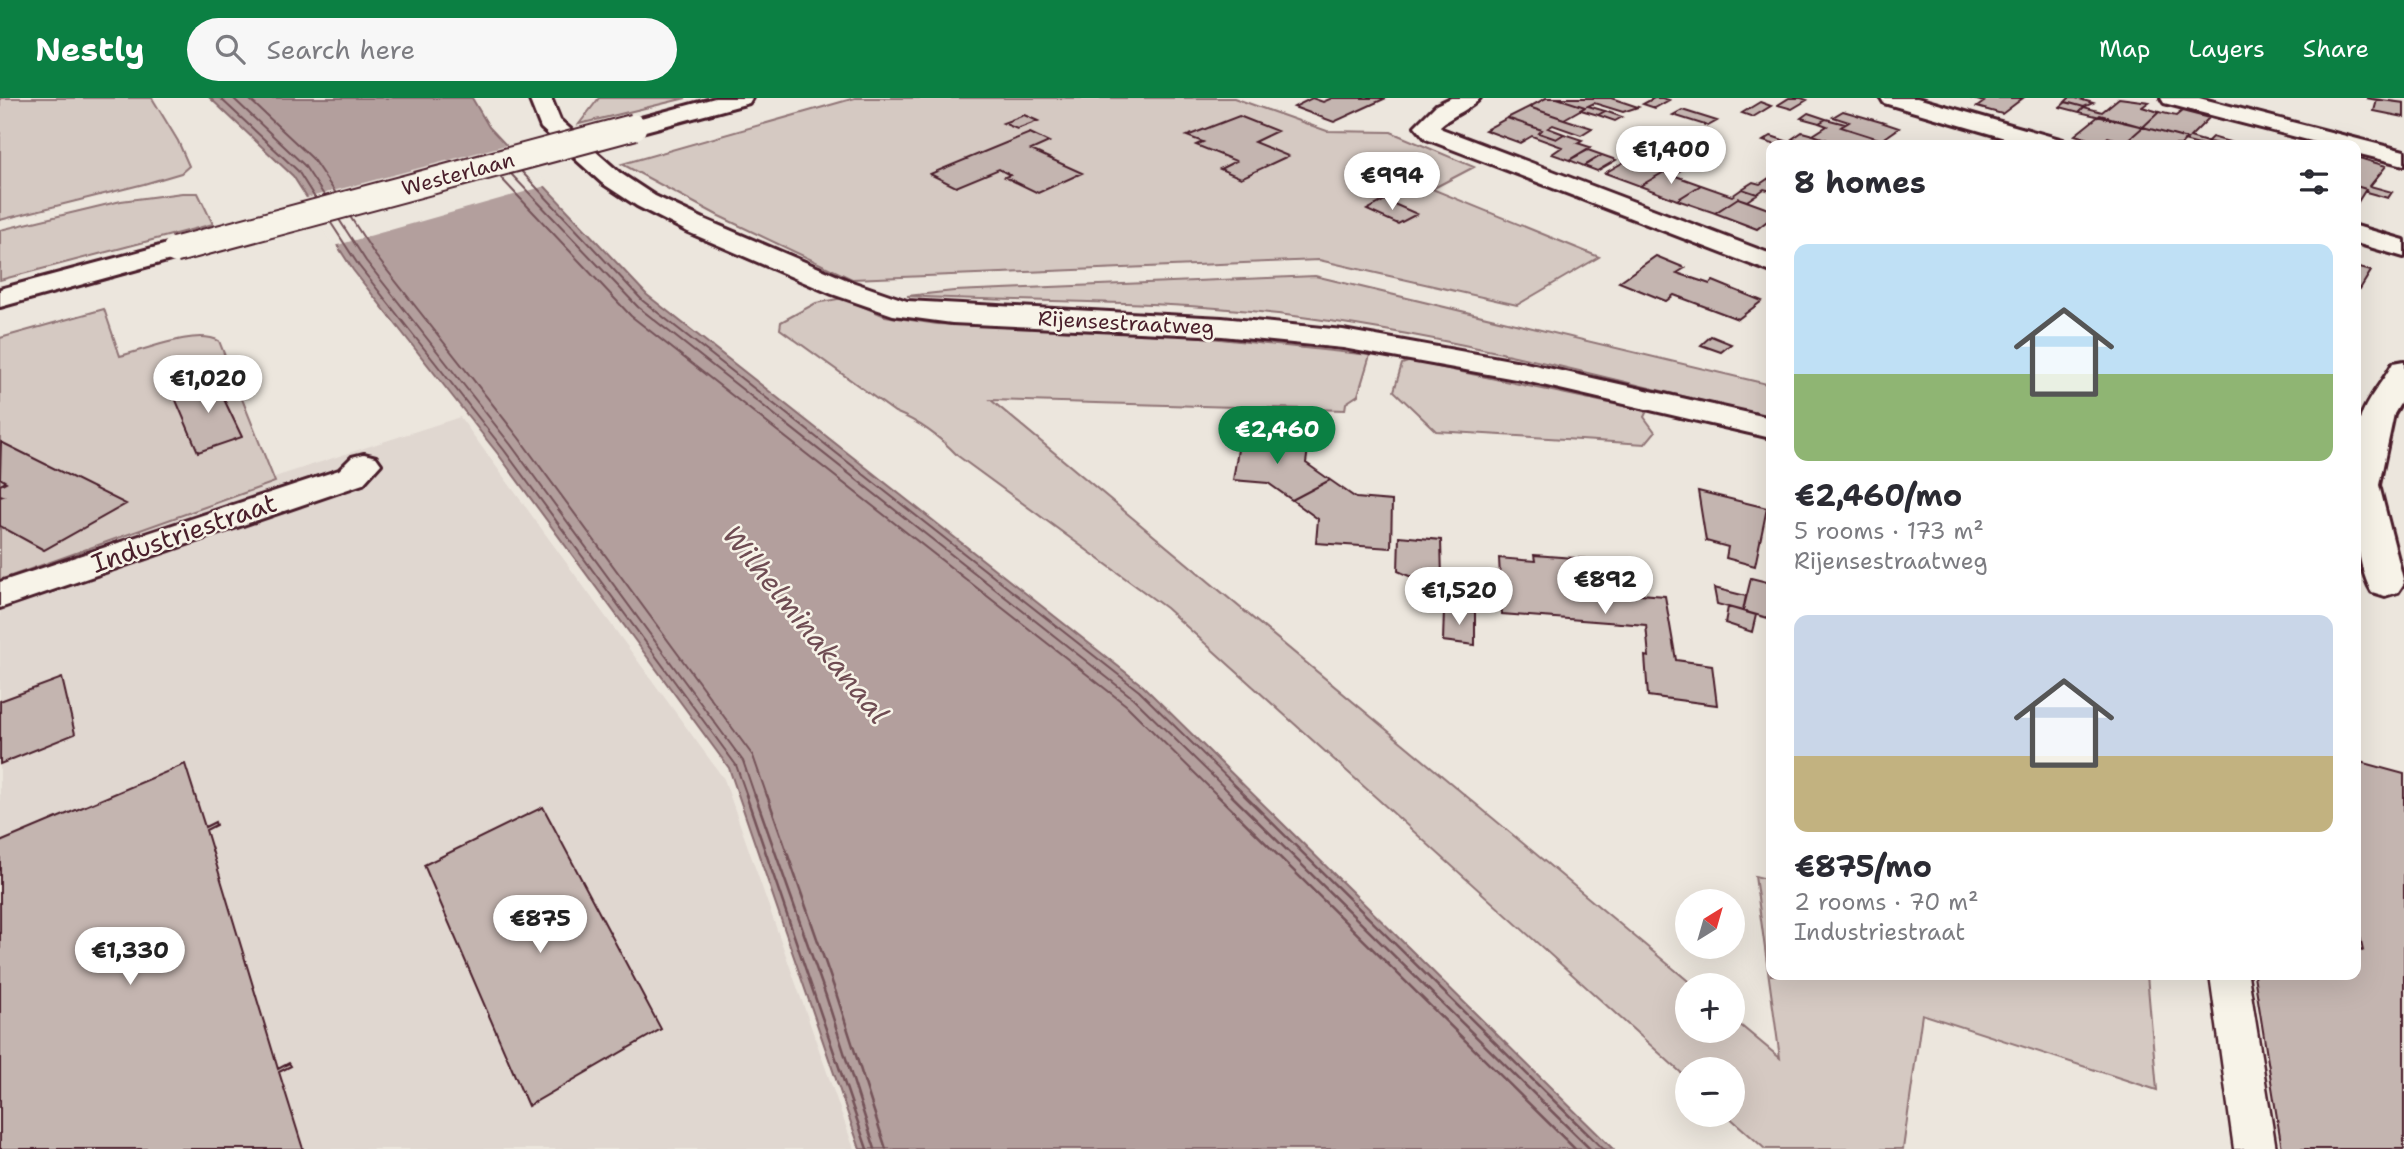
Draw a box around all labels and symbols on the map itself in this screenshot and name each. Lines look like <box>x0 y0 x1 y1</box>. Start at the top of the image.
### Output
pin: €1,400 <box>1614 126 1728 186</box>
street label: Westerlaan <box>399 145 518 202</box>
pin: €994 <box>1351 152 1433 212</box>
street label: Rijensestraatweg <box>1037 304 1215 342</box>
pin: €1,020 <box>151 356 265 415</box>
pin: €2,460 <box>1220 406 1334 466</box>
street label: Industriestraat <box>87 484 281 581</box>
water label: Wilhelminakanaal <box>714 517 898 731</box>
pin: €892 <box>1564 556 1646 616</box>
pin: €1,520 <box>1402 568 1516 627</box>
north arrow <box>1675 889 1745 959</box>
pin: €875 <box>499 896 581 955</box>
pin: €1,330 <box>73 928 187 987</box>

